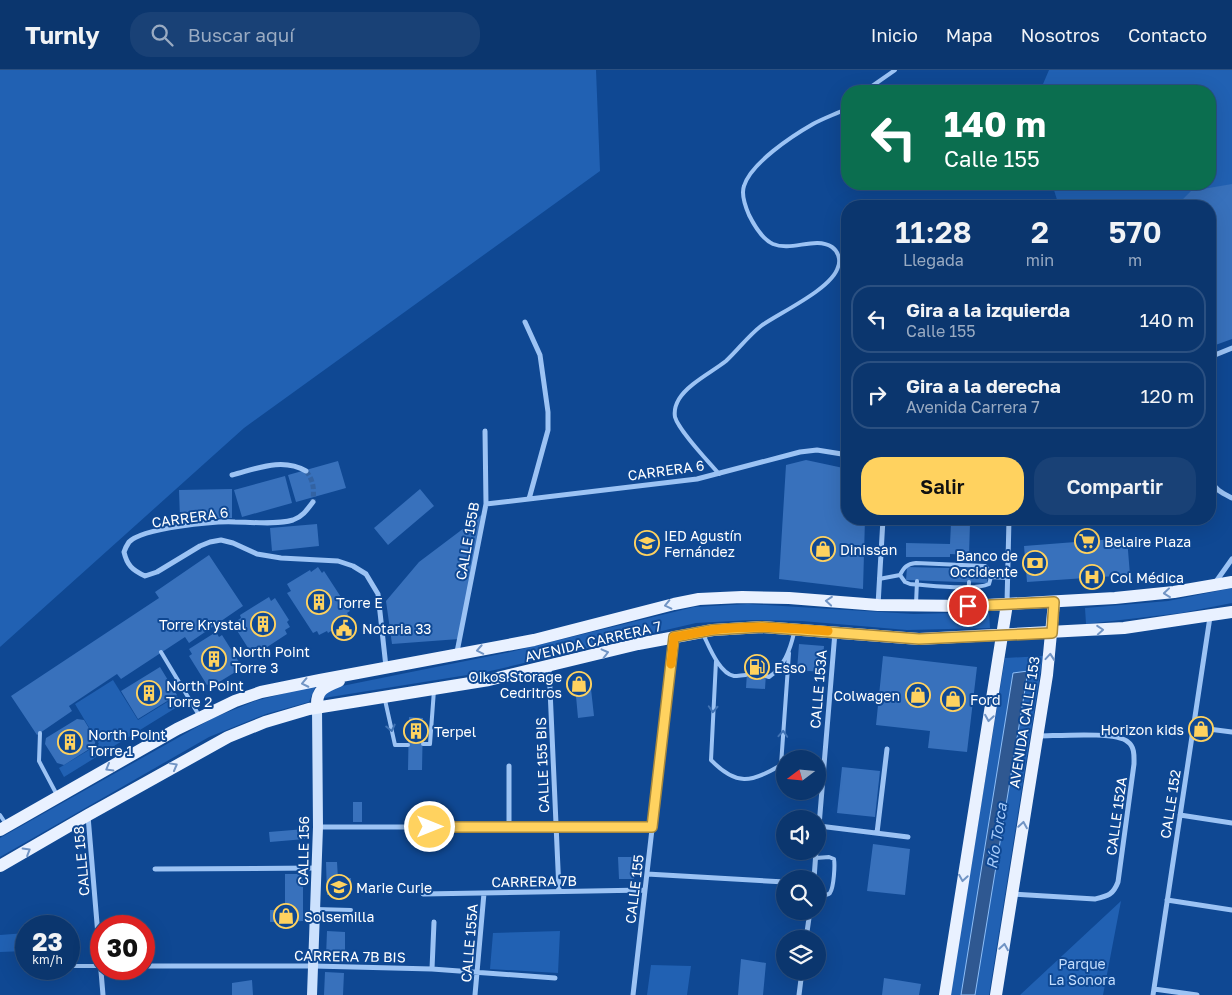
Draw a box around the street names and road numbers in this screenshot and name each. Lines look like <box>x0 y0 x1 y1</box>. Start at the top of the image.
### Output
street label: CARRERA 6 <box>627 456 705 484</box>
street label: CALLE 155B <box>452 501 482 581</box>
street label: CARRERA 6 <box>151 503 229 531</box>
street label: AVENIDA CARRERA 7 <box>523 617 663 665</box>
street label: CALLE 153A <box>806 648 830 729</box>
street label: AVENIDA CALLE 153 <box>1005 655 1043 789</box>
street label: CALLE 155 BIS <box>532 717 552 813</box>
street label: CALLE 152 <box>1156 768 1184 840</box>
street label: CALLE 152A <box>1102 775 1130 856</box>
street label: CALLE 156 <box>294 816 312 886</box>
street label: CALLE 158 <box>69 825 93 897</box>
street label: CALLE 155 <box>621 853 647 925</box>
street label: CARRERA 7B <box>491 872 577 890</box>
street label: CALLE 155A <box>457 902 481 983</box>
street label: CARRERA 7B BIS <box>294 947 406 965</box>

